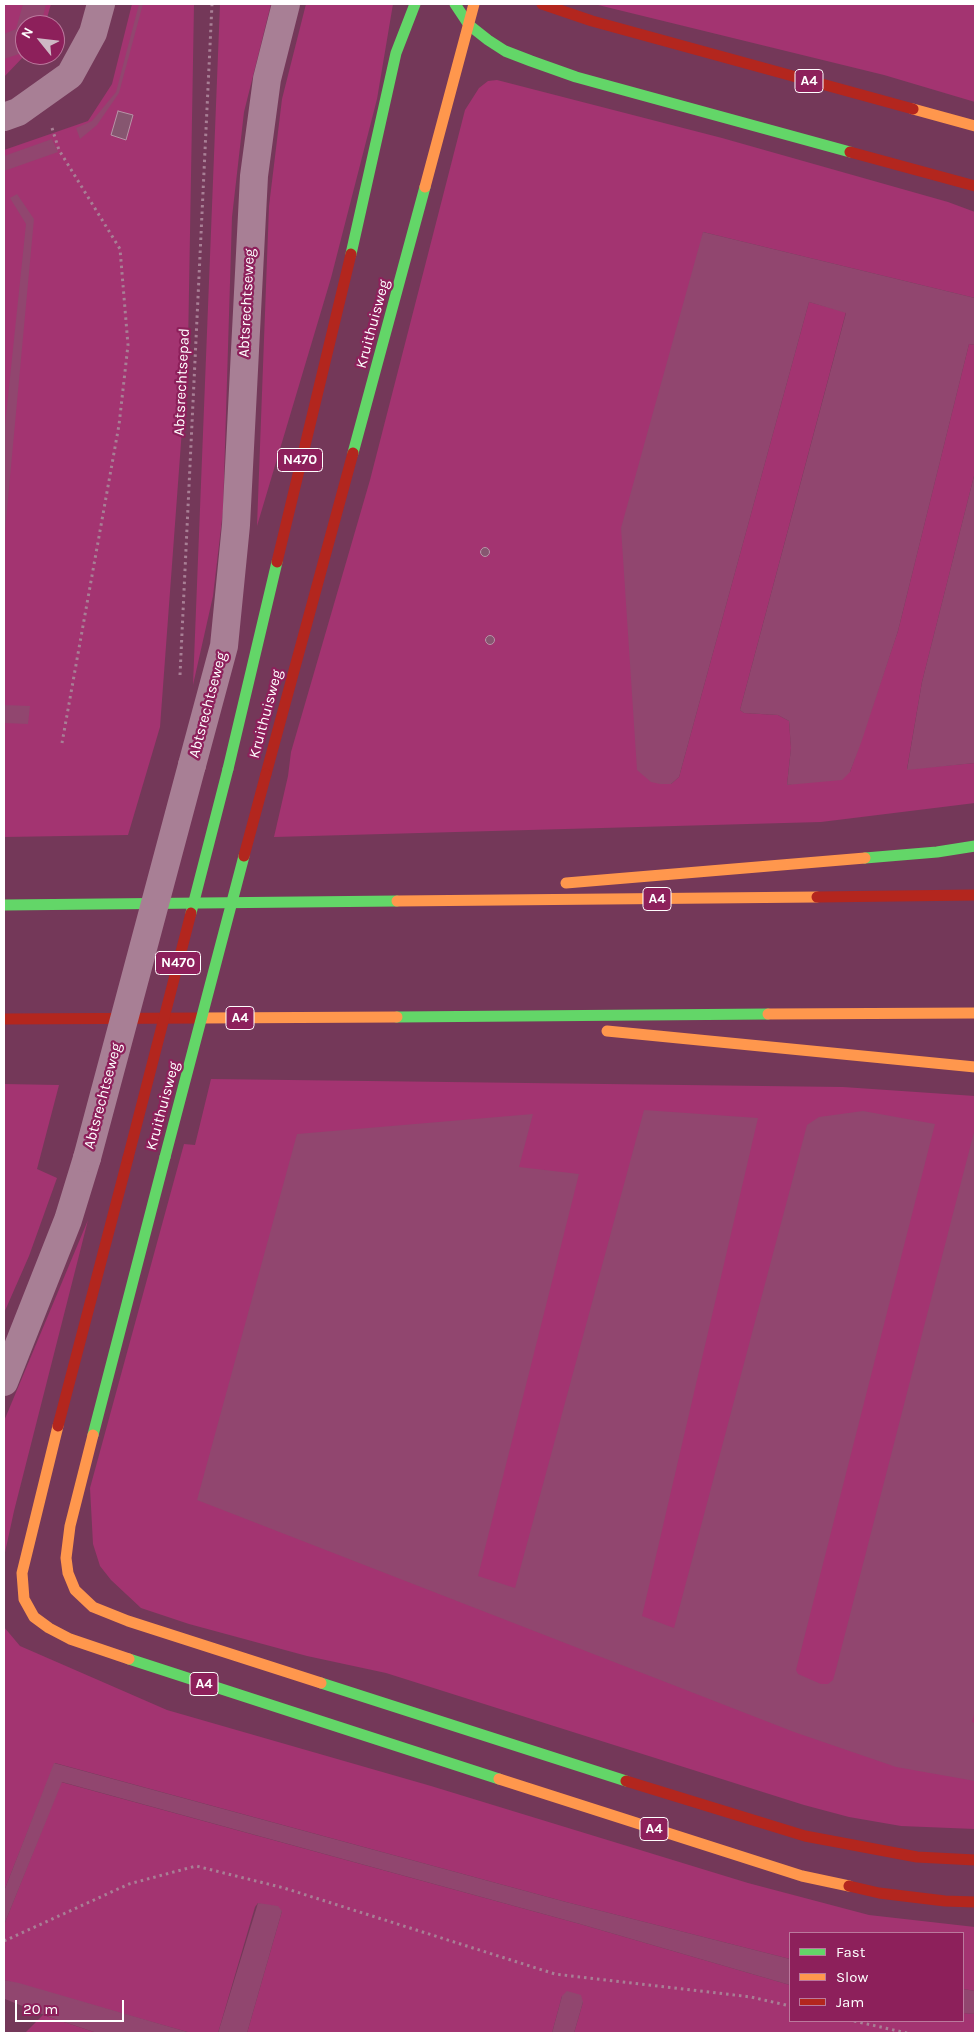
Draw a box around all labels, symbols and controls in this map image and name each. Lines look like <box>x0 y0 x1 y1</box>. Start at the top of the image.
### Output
north arrow <box>15 15 65 65</box>
text: N <box>17 24 37 41</box>
road number: A4 <box>795 70 823 92</box>
street label: Abtsrechtseweg <box>235 248 259 358</box>
street label: Kruithuisweg <box>352 278 394 370</box>
street label: Abtsrechtsepad <box>170 328 194 436</box>
road number: N470 <box>278 448 322 472</box>
street label: Abtsrechtseweg <box>185 650 231 760</box>
street label: Kruithuisweg <box>245 668 287 760</box>
road number: A4 <box>643 888 671 911</box>
road number: N470 <box>156 951 200 974</box>
road number: A4 <box>226 1006 254 1030</box>
street label: Abtsrechtseweg <box>80 1041 126 1151</box>
street label: Kruithuisweg <box>142 1060 184 1152</box>
road number: A4 <box>190 1672 218 1696</box>
road number: A4 <box>640 1818 668 1840</box>
legend <box>789 1932 964 2022</box>
text: Fast <box>836 1943 865 1961</box>
text: Slow <box>836 1968 868 1986</box>
scale bar <box>18 1990 126 2022</box>
text: Jam <box>836 1993 864 2011</box>
text: 20 m <box>23 2000 58 2018</box>

